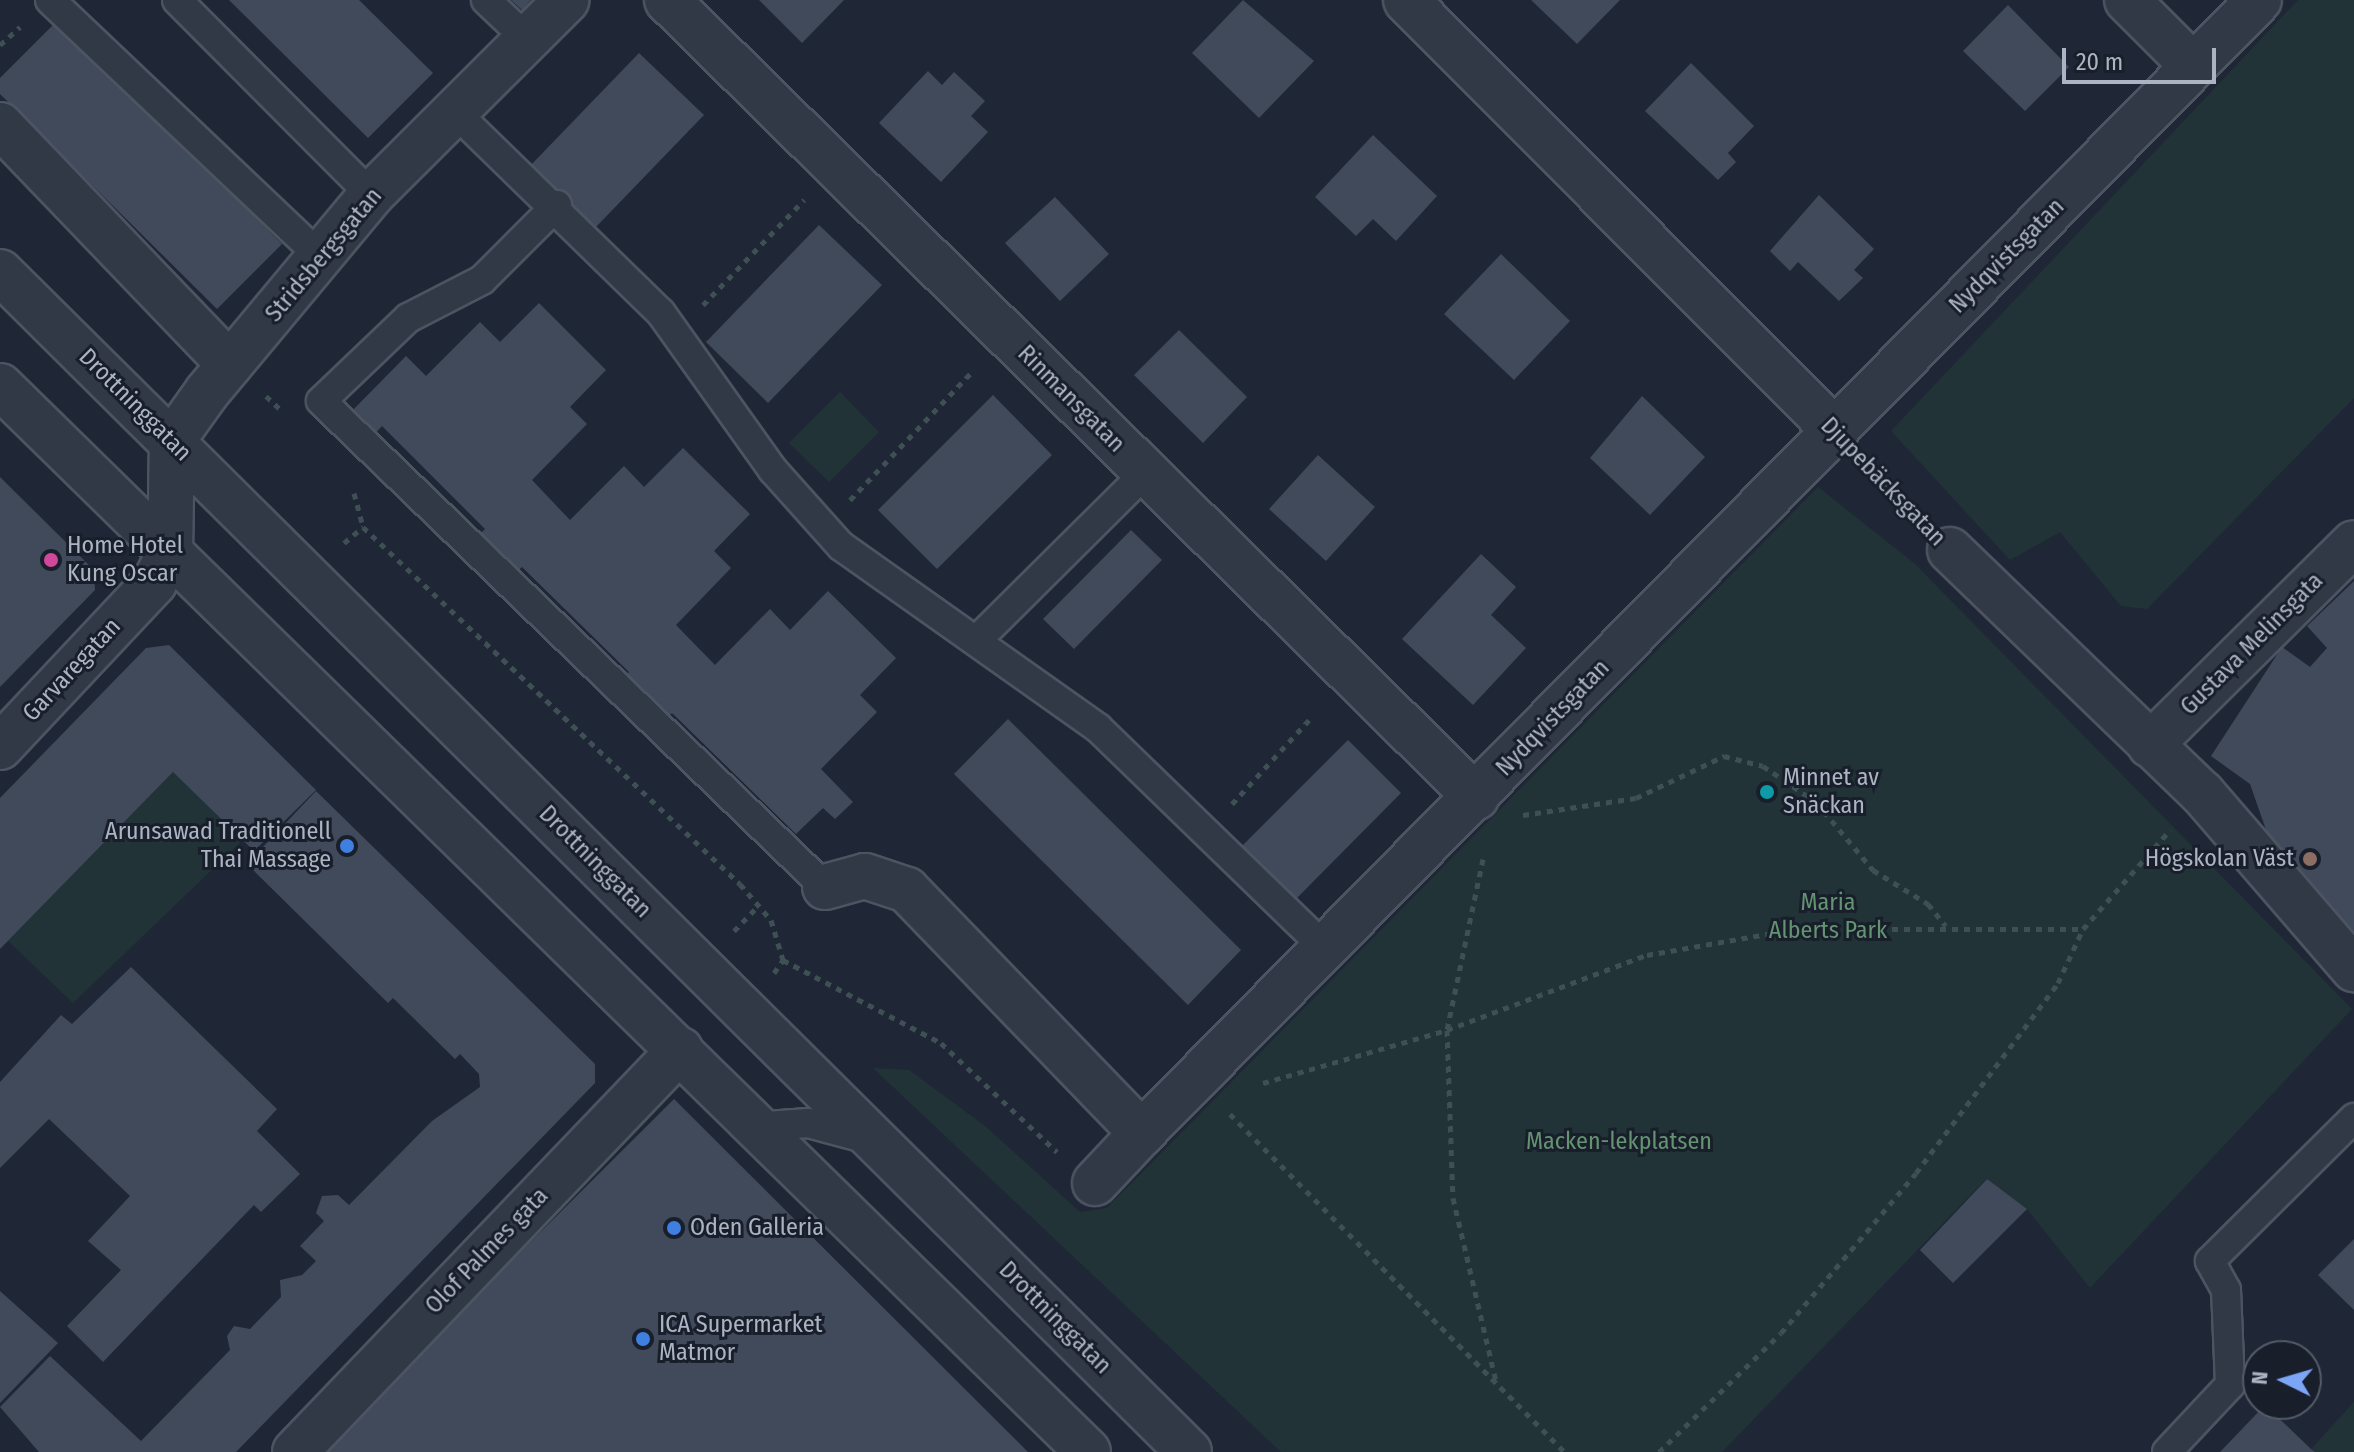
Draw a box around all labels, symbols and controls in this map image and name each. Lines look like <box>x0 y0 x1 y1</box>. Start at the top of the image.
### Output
scale bar <box>2066 32 2220 82</box>
text: 20 m <box>2076 48 2123 76</box>
street label: Stridsbergsgatan <box>260 182 388 328</box>
street label: Nydqvistsgatan <box>1944 193 2070 319</box>
street label: Rinmansgatan <box>1011 339 1131 459</box>
street label: Drottninggatan <box>73 343 197 467</box>
street label: Djupebäcksgatan <box>1814 412 1952 552</box>
place label: Home Hotel Kung Oscar <box>67 532 183 588</box>
marker: Home Hotel Kung Oscar <box>42 551 60 569</box>
street label: Gustava Melinsgata <box>2175 567 2329 721</box>
street label: Garvaregatan <box>17 613 127 727</box>
street label: Nydqvistsgatan <box>1490 654 1616 782</box>
place label: Minnet av Snäckan <box>1783 764 1879 820</box>
marker: Minnet av Snäckan <box>1758 783 1776 801</box>
street label: Drottninggatan <box>533 800 657 924</box>
place label: Arunsawad Traditionell Thai Massage <box>105 818 331 874</box>
marker: Arunsawad Traditionell Thai Massage <box>338 837 356 855</box>
place label: Högskolan Väst <box>2145 845 2294 873</box>
marker: Högskolan Väst <box>2301 850 2319 868</box>
park label: Maria Alberts Park <box>1769 889 1887 945</box>
park label: Macken-lekplatsen <box>1526 1128 1712 1156</box>
street label: Olof Palmes gata <box>420 1182 554 1320</box>
place label: Oden Galleria <box>690 1214 824 1242</box>
marker: Oden Galleria <box>665 1219 683 1237</box>
street label: Drottninggatan <box>993 1256 1117 1380</box>
place label: ICA Supermarket Matmor <box>659 1311 822 1367</box>
marker: ICA Supermarket Matmor <box>634 1330 652 1348</box>
north arrow <box>2242 1340 2322 1420</box>
text: N <box>2246 1370 2274 1386</box>

